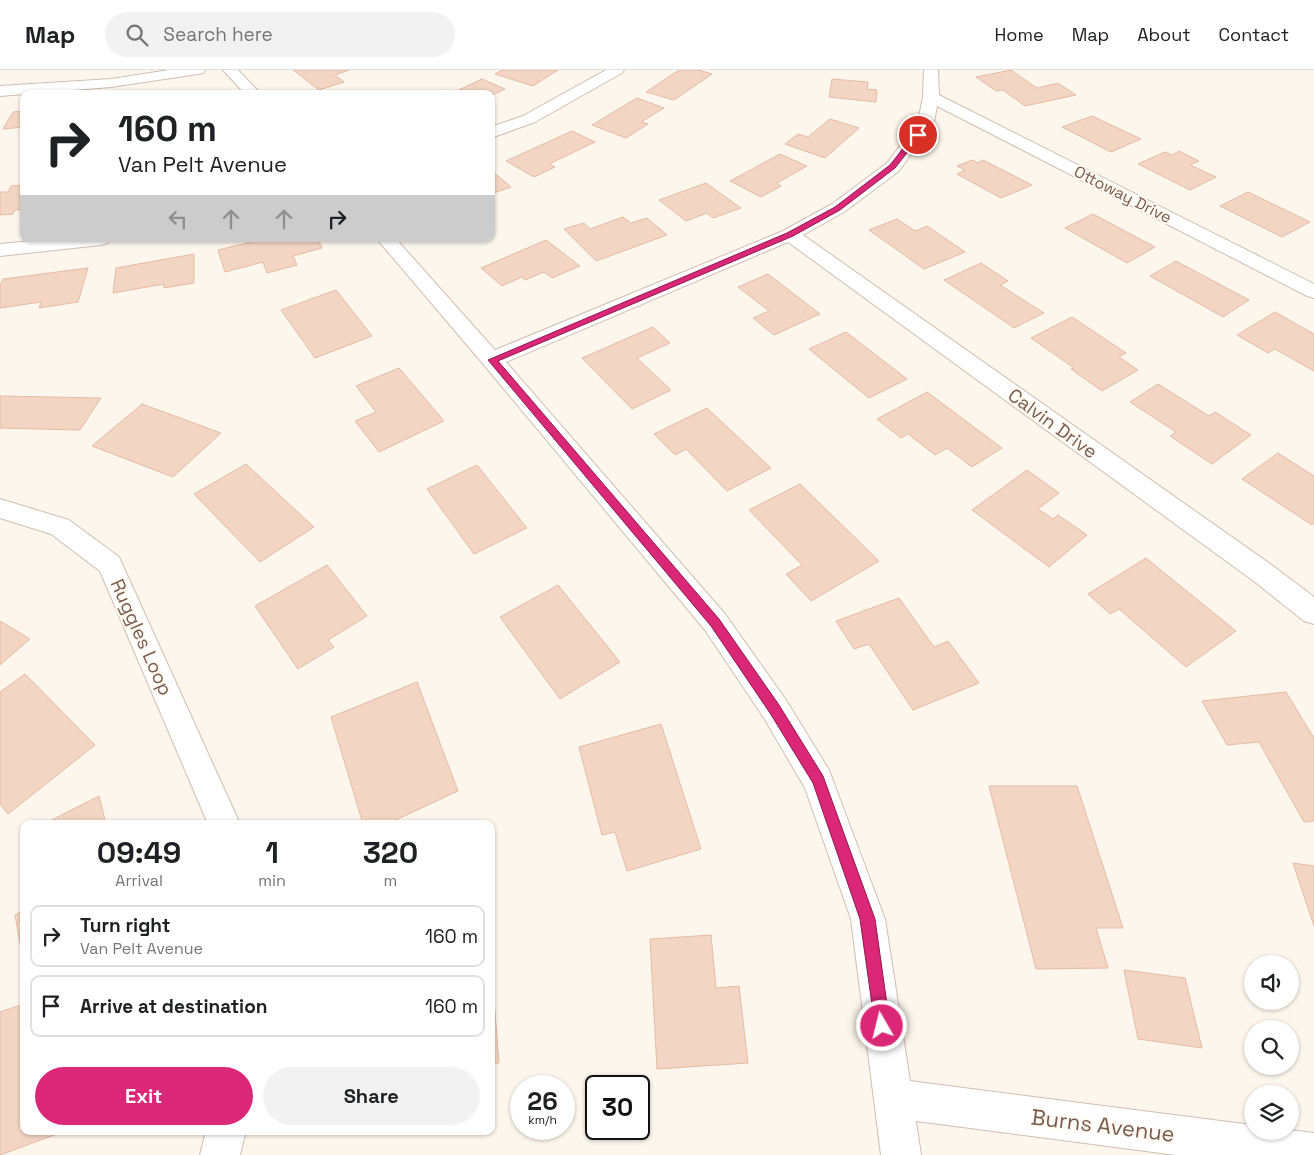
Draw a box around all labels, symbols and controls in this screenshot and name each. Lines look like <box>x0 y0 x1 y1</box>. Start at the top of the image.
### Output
search box <box>105 12 455 57</box>
text: Map <box>25 19 75 50</box>
icon: search <box>123 21 151 49</box>
text: Search here <box>163 22 273 47</box>
text: Home <box>995 23 1044 46</box>
text: Map <box>1072 23 1109 46</box>
text: About <box>1137 23 1191 46</box>
text: Contact <box>1219 23 1289 46</box>
text: 160 m <box>118 107 217 151</box>
icon: right <box>35 110 100 175</box>
pin <box>897 114 939 156</box>
icon: arrive <box>904 121 932 149</box>
text: Van Pelt Avenue <box>118 150 287 178</box>
street label: Ottoway Drive <box>1070 161 1175 228</box>
icon: left <box>164 205 192 233</box>
icon: ahead <box>217 205 245 233</box>
icon: ahead <box>270 205 298 233</box>
icon: right <box>323 205 351 233</box>
street label: Calvin Drive <box>1003 383 1102 464</box>
street label: Ruggles Loop <box>105 575 178 699</box>
text: 09:49 <box>97 833 181 872</box>
text: 1 <box>265 833 279 872</box>
text: 320 <box>363 833 418 872</box>
text: Arrival <box>115 870 163 891</box>
text: min <box>258 870 286 891</box>
text: m <box>383 870 397 891</box>
text: Turn right <box>80 913 170 938</box>
icon: right <box>37 922 65 950</box>
text: 160 m <box>425 924 478 949</box>
text: Van Pelt Avenue <box>80 938 203 959</box>
map controls <box>1244 955 1299 1140</box>
button: sound <box>1244 955 1299 1010</box>
icon: arrive <box>37 992 65 1020</box>
text: Arrive at destination <box>80 994 268 1019</box>
text: 160 m <box>425 994 478 1019</box>
position arrow <box>855 999 907 1051</box>
button: search <box>1244 1020 1299 1075</box>
button: Exit <box>35 1067 253 1125</box>
button: Share <box>263 1067 480 1125</box>
speed limit sign: 30 <box>585 1075 650 1140</box>
text: 26 <box>527 1085 558 1117</box>
button: layers <box>1244 1085 1299 1140</box>
street label: Burns Avenue <box>1030 1102 1176 1148</box>
text: km/h <box>528 1112 557 1128</box>

